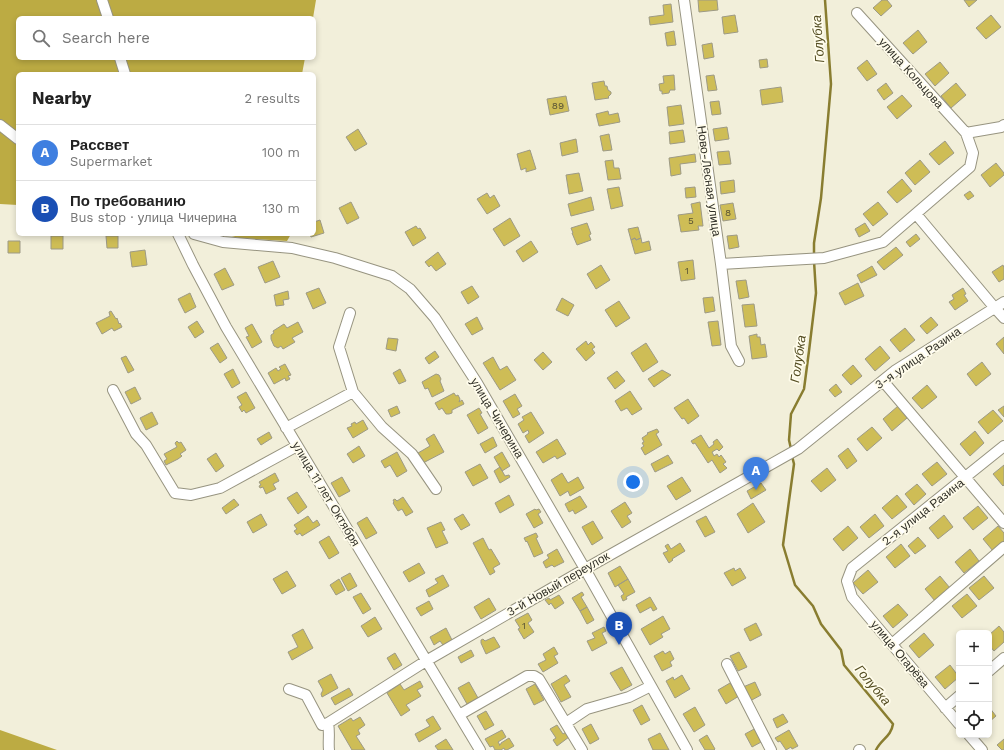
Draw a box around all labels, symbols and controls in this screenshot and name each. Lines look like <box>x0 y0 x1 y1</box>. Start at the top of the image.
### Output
water label: Голубка <box>809 15 827 63</box>
search box <box>16 16 316 60</box>
icon: search <box>30 27 52 49</box>
text: Search here <box>62 29 150 47</box>
street label: улица Кольцова <box>876 35 947 111</box>
text: Nearby <box>32 88 91 108</box>
text: 2 results <box>245 91 300 106</box>
house number: 89 <box>552 100 564 111</box>
street label: Ново-Лесная улица <box>694 125 724 238</box>
text: Рассвет <box>70 136 129 154</box>
text: A <box>41 145 49 160</box>
text: 100 m <box>262 145 300 160</box>
text: Supermarket <box>70 154 152 169</box>
text: По требованию <box>70 192 186 210</box>
text: B <box>41 201 49 216</box>
text: 130 m <box>262 201 300 216</box>
house number: 8 <box>725 207 731 218</box>
text: Bus stop · улица Чичерина <box>70 210 237 225</box>
house number: 5 <box>688 215 694 226</box>
house number: 1 <box>685 265 689 276</box>
street label: 3-я улица Разина <box>872 324 964 392</box>
water label: Голубка <box>787 334 809 384</box>
street label: улица Чичерина <box>467 375 527 461</box>
street label: улица 11 лет Октября <box>289 439 363 549</box>
pin: A <box>743 457 769 490</box>
your location <box>623 472 643 492</box>
street label: 2-я улица Разина <box>879 475 967 548</box>
street label: 3-й Новый переулок <box>504 549 612 619</box>
pin: B <box>606 612 632 645</box>
street label: улица Огарёва <box>868 618 932 691</box>
house number: 1 <box>522 620 526 631</box>
map controls <box>956 630 992 738</box>
button: + <box>956 630 992 666</box>
water label: Голубка <box>852 662 894 708</box>
button: − <box>956 666 992 702</box>
button: locate <box>956 702 992 738</box>

